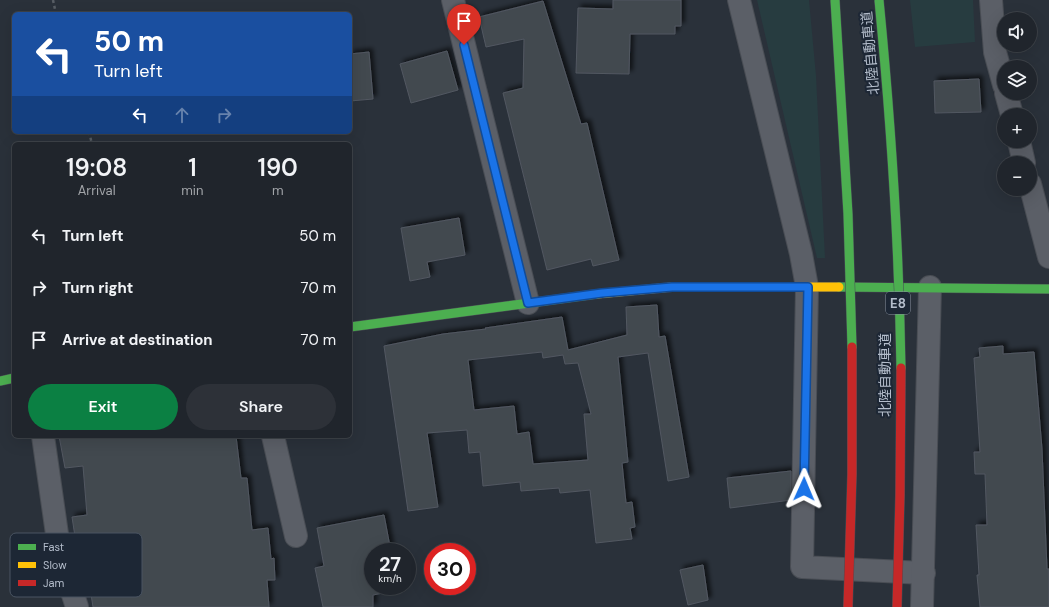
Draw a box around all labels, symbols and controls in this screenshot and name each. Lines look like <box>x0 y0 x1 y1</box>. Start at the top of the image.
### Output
pin <box>447 4 481 45</box>
icon: arrive <box>453 10 475 32</box>
street label: 北陸自動車道 <box>857 10 883 96</box>
map controls <box>997 12 1037 196</box>
button: sound <box>997 12 1037 52</box>
text: 50 m <box>94 23 164 60</box>
icon: left <box>28 28 80 80</box>
text: Turn left <box>94 59 163 83</box>
button: layers <box>997 60 1037 100</box>
icon: left <box>129 104 151 126</box>
icon: ahead <box>171 104 193 126</box>
icon: right <box>213 104 235 126</box>
button: + <box>997 108 1037 148</box>
text: 19:08 <box>66 152 127 183</box>
text: 1 <box>188 152 197 183</box>
text: 190 <box>258 152 298 183</box>
button: − <box>997 156 1037 196</box>
text: Arrival <box>78 182 116 199</box>
text: min <box>181 182 203 199</box>
text: m <box>272 182 283 199</box>
icon: left <box>28 225 50 247</box>
text: Turn left <box>62 226 123 246</box>
text: 50 m <box>299 226 336 246</box>
icon: right <box>28 277 50 299</box>
text: Turn right <box>62 278 133 298</box>
text: 70 m <box>301 278 336 298</box>
road number: E8 <box>886 292 910 314</box>
icon: arrive <box>28 329 50 351</box>
text: Arrive at destination <box>62 330 213 350</box>
text: 70 m <box>301 330 336 350</box>
street label: 北陸自動車道 <box>876 333 894 417</box>
button: Exit <box>28 384 178 430</box>
button: Share <box>186 384 336 430</box>
position arrow <box>783 468 825 510</box>
legend <box>10 533 142 597</box>
text: Fast <box>43 540 64 554</box>
speed limit sign: 30 <box>424 543 476 595</box>
text: 27 <box>379 551 401 577</box>
text: Slow <box>43 558 67 572</box>
text: km/h <box>378 572 402 585</box>
text: Jam <box>43 576 64 590</box>

